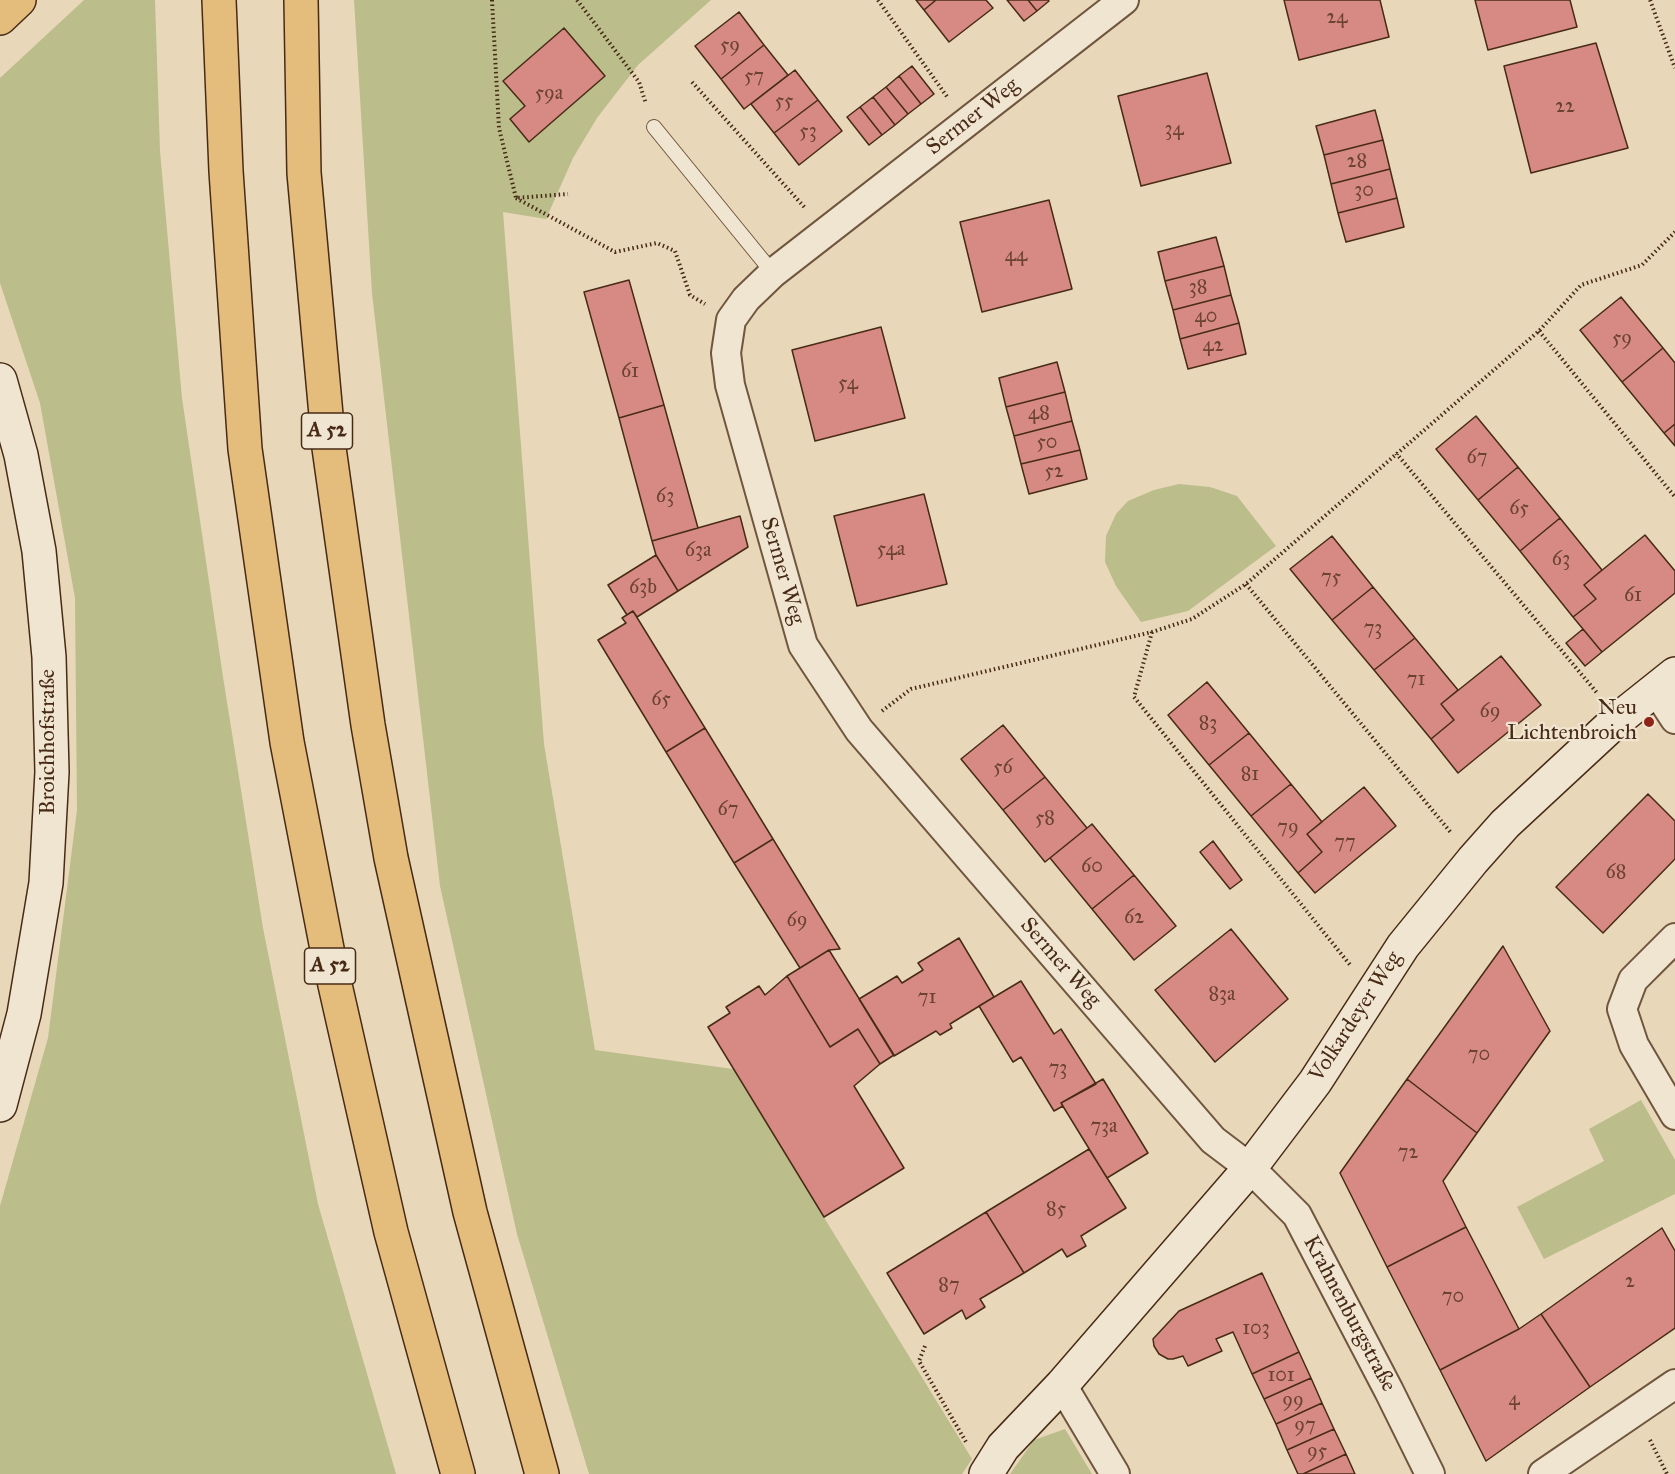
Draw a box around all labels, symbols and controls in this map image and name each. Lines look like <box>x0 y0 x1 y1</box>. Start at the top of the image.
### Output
house number: 24 <box>1326 6 1348 30</box>
house number: 59 <box>720 34 740 58</box>
house number: 57 <box>744 65 764 89</box>
street label: Sermer Weg <box>922 73 1024 161</box>
house number: 59a <box>535 82 563 106</box>
house number: 55 <box>775 90 793 114</box>
house number: 22 <box>1555 95 1575 119</box>
house number: 34 <box>1164 118 1184 142</box>
house number: 53 <box>799 120 817 144</box>
house number: 28 <box>1347 150 1367 174</box>
house number: 30 <box>1354 179 1374 203</box>
house number: 44 <box>1005 244 1027 268</box>
house number: 38 <box>1189 276 1207 300</box>
house number: 40 <box>1195 305 1217 329</box>
house number: 59 <box>1612 327 1632 351</box>
house number: 42 <box>1202 334 1224 358</box>
house number: 61 <box>621 360 639 384</box>
house number: 54 <box>838 372 858 396</box>
house number: 48 <box>1028 402 1050 426</box>
road number: A 52 <box>302 413 352 449</box>
house number: 50 <box>1037 431 1057 455</box>
house number: 67 <box>1467 446 1487 470</box>
house number: 52 <box>1044 460 1064 484</box>
house number: 63 <box>656 485 674 509</box>
house number: 65 <box>1509 497 1529 521</box>
street label: Sermer Weg <box>754 514 810 628</box>
house number: 54a <box>877 538 905 562</box>
house number: 63a <box>685 539 711 563</box>
house number: 63 <box>1552 548 1570 572</box>
house number: 75 <box>1321 566 1341 590</box>
house number: 63b <box>629 576 657 600</box>
house number: 61 <box>1624 584 1642 608</box>
house number: 73 <box>1364 617 1382 641</box>
house number: 71 <box>1407 668 1425 692</box>
street label: Broichhofstraße <box>36 669 62 815</box>
house number: 65 <box>651 688 671 712</box>
place label: Neu Lichtenbroich <box>1507 696 1637 748</box>
house number: 69 <box>1480 700 1500 724</box>
house number: 83 <box>1199 712 1217 736</box>
marker: Neu Lichtenbroich <box>1642 715 1656 729</box>
house number: 56 <box>993 756 1013 780</box>
house number: 81 <box>1241 763 1259 787</box>
house number: 67 <box>718 798 738 822</box>
house number: 58 <box>1035 807 1055 831</box>
house number: 79 <box>1277 816 1299 840</box>
house number: 77 <box>1334 831 1356 855</box>
house number: 60 <box>1081 855 1103 879</box>
house number: 68 <box>1606 861 1626 885</box>
house number: 62 <box>1124 906 1144 930</box>
house number: 69 <box>787 909 807 933</box>
street label: Sermer Weg <box>1014 913 1106 1013</box>
street label: Volkardeyer Weg <box>1304 947 1408 1087</box>
road number: A 52 <box>304 948 356 984</box>
house number: 83a <box>1208 983 1236 1007</box>
house number: 71 <box>918 986 936 1010</box>
house number: 70 <box>1468 1043 1490 1067</box>
house number: 73 <box>1049 1057 1067 1081</box>
house number: 73a <box>1090 1115 1118 1139</box>
house number: 72 <box>1398 1141 1418 1165</box>
house number: 85 <box>1046 1198 1066 1222</box>
street label: Krahnenburgstraße <box>1297 1231 1401 1397</box>
house number: 2 <box>1625 1270 1635 1294</box>
house number: 87 <box>938 1274 960 1298</box>
house number: 70 <box>1442 1285 1464 1309</box>
house number: 103 <box>1242 1317 1270 1341</box>
house number: 101 <box>1267 1364 1295 1388</box>
house number: 4 <box>1508 1388 1520 1412</box>
house number: 99 <box>1282 1389 1304 1413</box>
house number: 97 <box>1294 1414 1316 1438</box>
house number: 95 <box>1307 1440 1327 1464</box>

